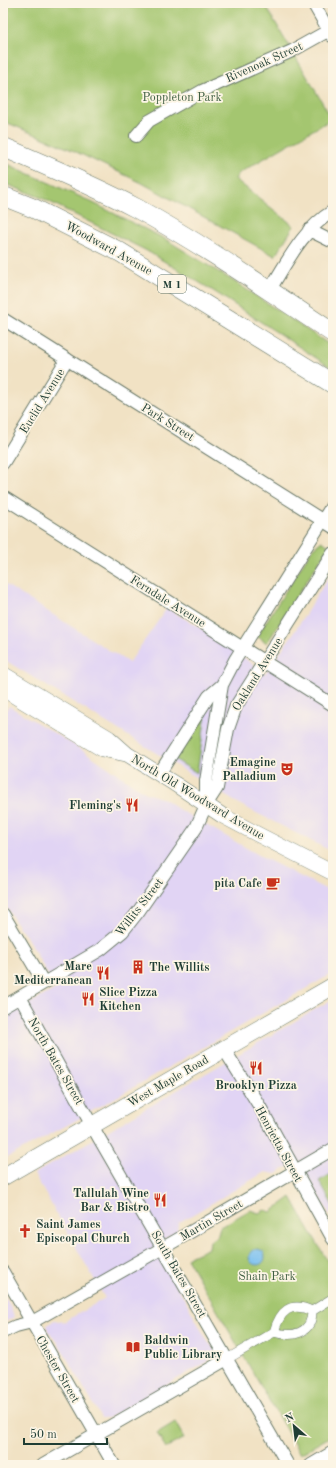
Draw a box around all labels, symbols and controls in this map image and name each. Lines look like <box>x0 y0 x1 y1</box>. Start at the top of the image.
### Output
street label: Rivenoak Street <box>224 41 305 85</box>
park label: Poppleton Park <box>142 92 222 104</box>
street label: Woodward Avenue <box>63 220 154 278</box>
road number: M 1 <box>158 275 186 293</box>
street label: Euclid Avenue <box>18 367 68 436</box>
street label: Park Street <box>139 402 196 444</box>
street label: Ferndale Avenue <box>128 574 208 630</box>
street label: Oakland Avenue <box>231 635 285 713</box>
street label: North Old Woodward Avenue <box>129 753 266 843</box>
place label: Emagine Palladium <box>222 757 276 783</box>
theatre icon: Emagine Palladium <box>279 761 295 777</box>
restaurant icon: Fleming's <box>124 797 140 813</box>
place label: Fleming's <box>69 800 121 812</box>
cafe icon: pita Cafe <box>265 875 281 891</box>
street label: Willits Street <box>114 876 166 939</box>
place label: pita Cafe <box>214 878 262 890</box>
building icon: The Willits <box>130 959 146 975</box>
place label: Mare Mediterranean <box>14 961 92 987</box>
place label: The Willits <box>149 962 210 974</box>
restaurant icon: Mare Mediterranean <box>95 965 111 981</box>
place label: Slice Pizza Kitchen <box>99 987 157 1013</box>
restaurant icon: Slice Pizza Kitchen <box>80 991 96 1007</box>
street label: North Bates Street <box>25 1016 85 1107</box>
street label: West Maple Road <box>126 1054 211 1110</box>
restaurant icon: Brooklyn Pizza <box>248 1060 264 1076</box>
place label: Brooklyn Pizza <box>215 1080 297 1092</box>
street label: Henrietta Street <box>252 1105 304 1184</box>
place label: Tallulah Wine Bar & Bistro <box>73 1188 149 1214</box>
restaurant icon: Tallulah Wine Bar & Bistro <box>152 1192 168 1208</box>
street label: Martin Street <box>178 1198 245 1244</box>
place label: Saint James Episcopal Church <box>36 1219 130 1245</box>
church icon: Saint James Episcopal Church <box>17 1223 33 1239</box>
street label: South Bates Street <box>148 1229 208 1320</box>
park label: Shain Park <box>238 1271 296 1283</box>
street label: Chester Street <box>33 1334 81 1405</box>
place label: Baldwin Public Library <box>144 1335 222 1361</box>
library icon: Baldwin Public Library <box>125 1339 141 1355</box>
north arrow <box>274 1406 314 1446</box>
text: N <box>284 1411 297 1425</box>
scale bar <box>24 1420 107 1446</box>
text: 50 m <box>30 1428 57 1441</box>

